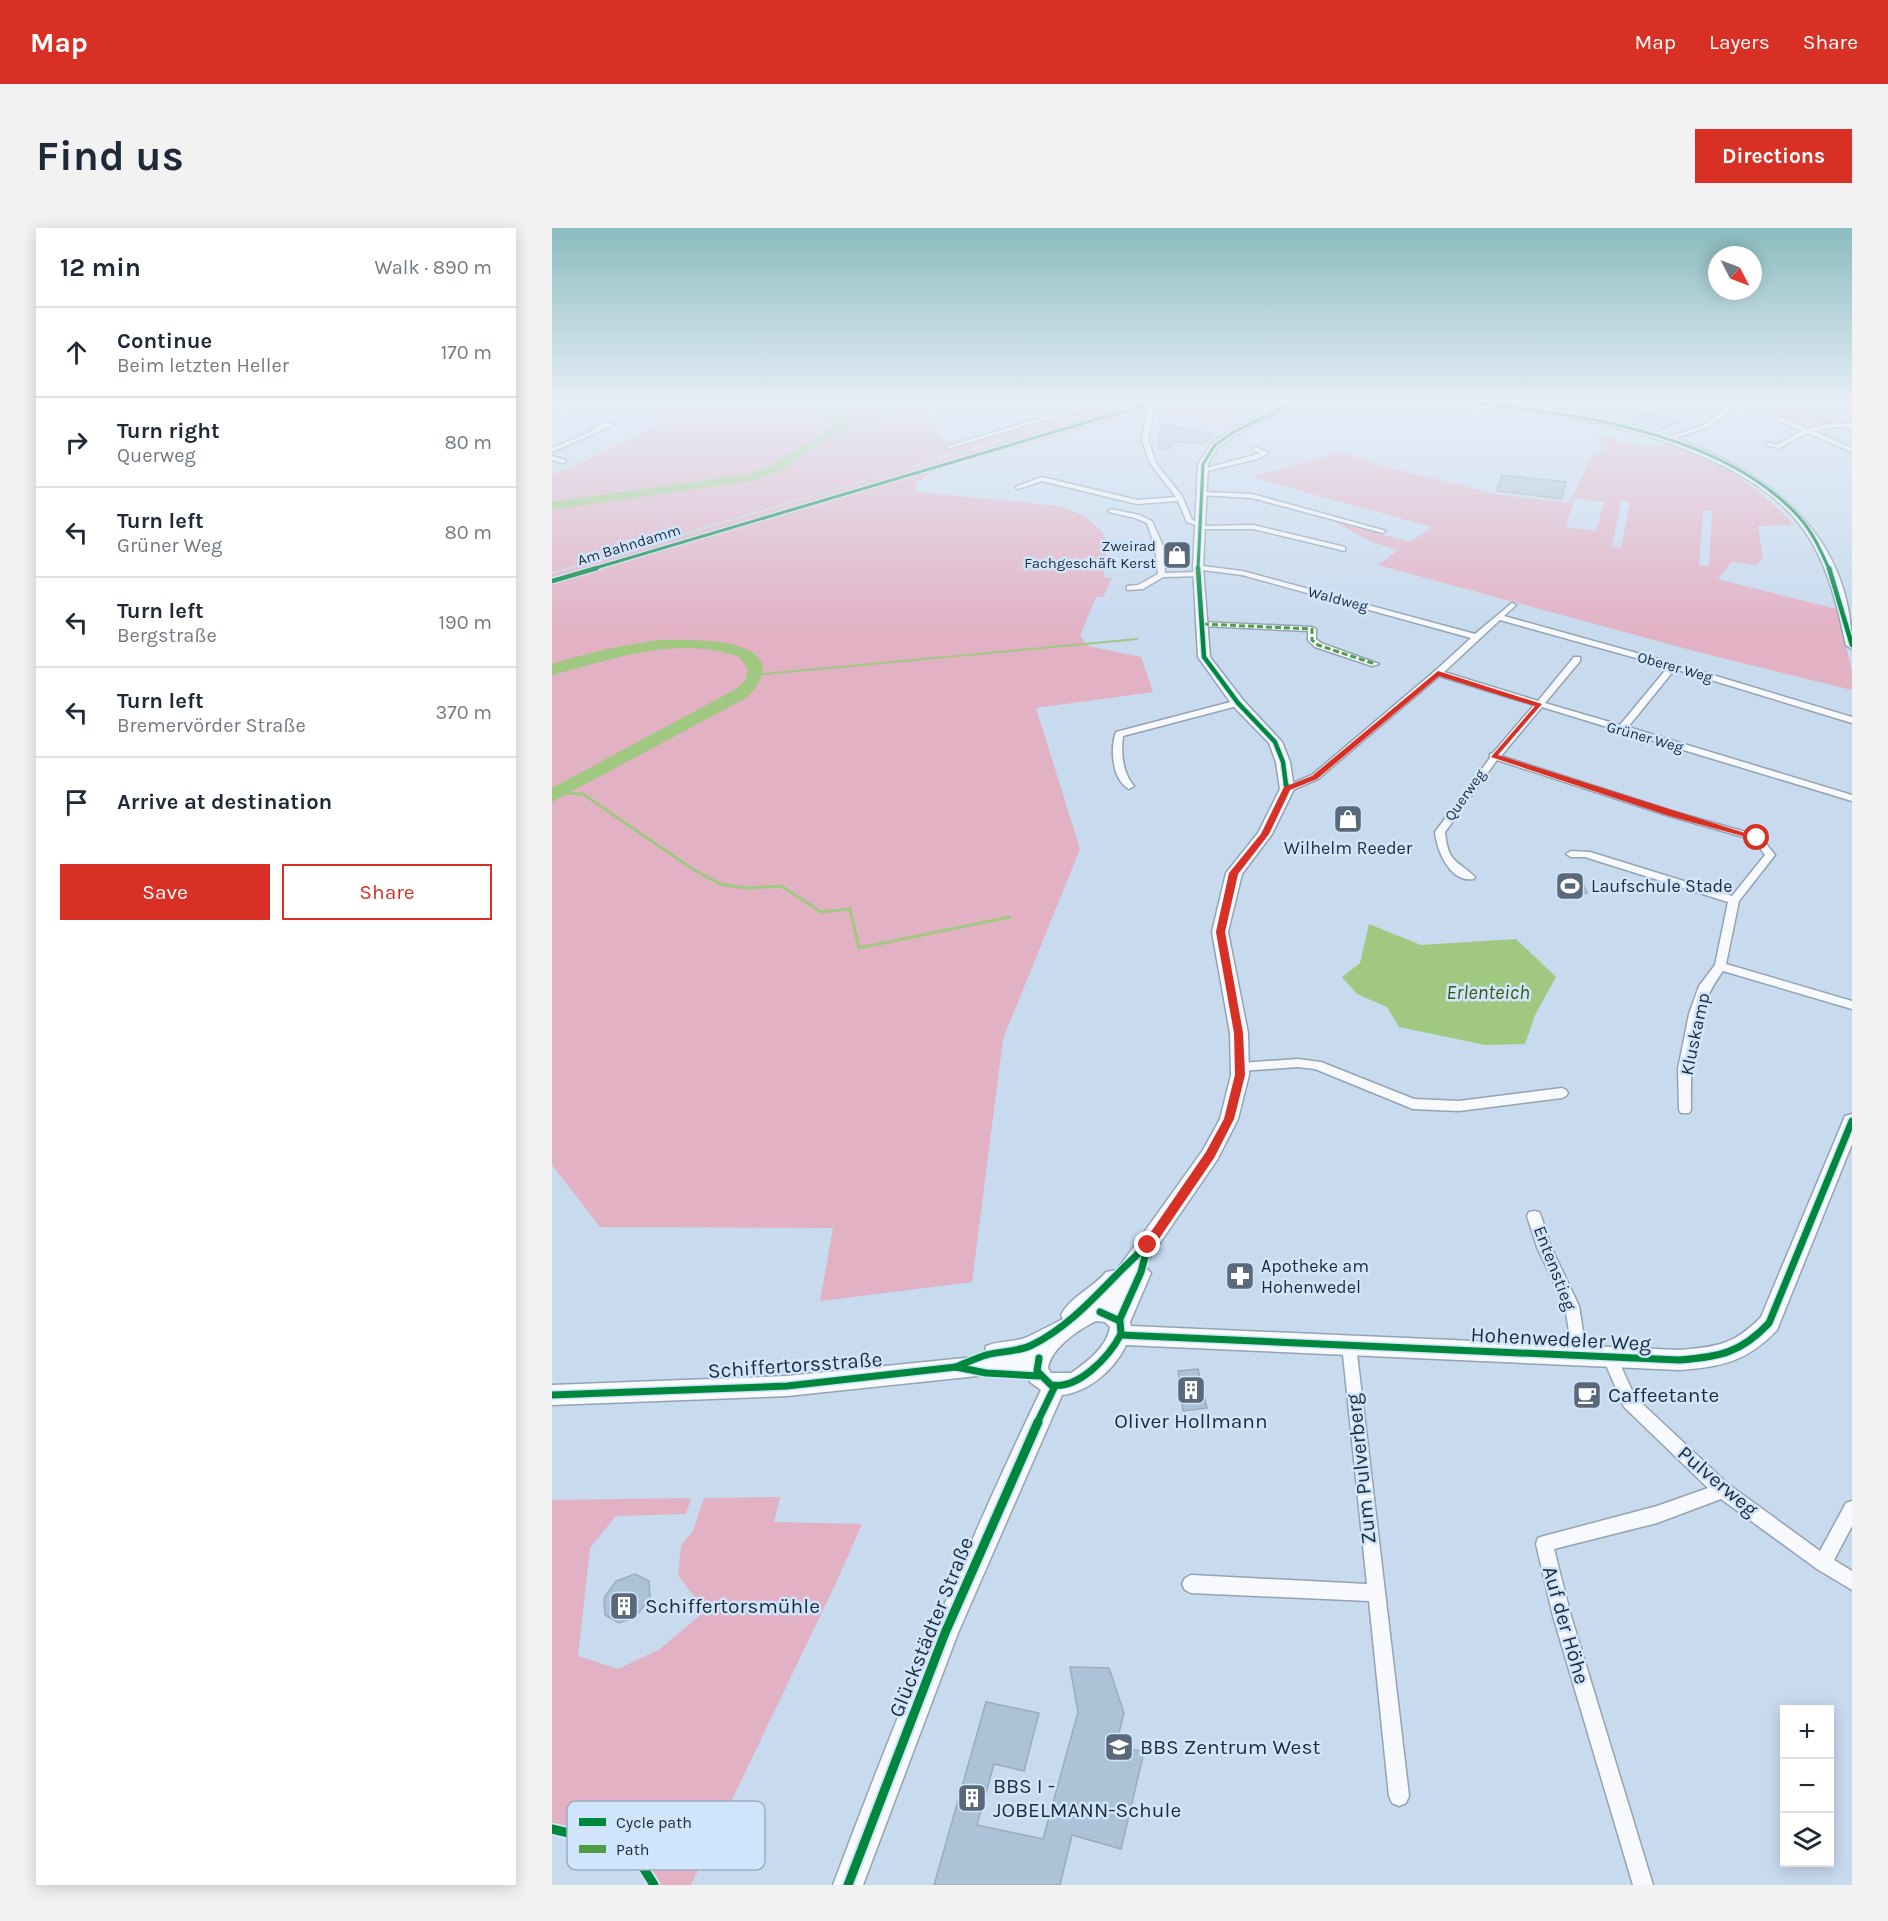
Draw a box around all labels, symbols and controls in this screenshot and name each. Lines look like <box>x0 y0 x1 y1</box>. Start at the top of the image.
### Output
text: Map <box>30 26 88 59</box>
text: Map <box>1634 30 1676 54</box>
text: Layers <box>1709 30 1770 54</box>
text: Share <box>1803 30 1858 54</box>
button: Directions <box>1695 129 1852 183</box>
text: Find us <box>36 131 184 181</box>
north arrow <box>1708 246 1762 300</box>
text: 12 min <box>60 252 141 283</box>
text: Walk · 890 m <box>375 256 492 279</box>
text: Continue <box>117 328 212 354</box>
icon: ahead <box>60 336 93 369</box>
text: 170 m <box>441 341 492 364</box>
text: Beim letzten Heller <box>117 354 289 377</box>
text: Turn right <box>117 418 220 444</box>
icon: right <box>60 426 93 459</box>
text: 80 m <box>444 431 492 454</box>
text: Querweg <box>117 444 196 467</box>
text: Turn left <box>117 508 204 534</box>
icon: left <box>60 516 93 549</box>
text: 80 m <box>444 521 492 544</box>
street label: Am Bahndamm <box>575 521 683 569</box>
text: Grüner Weg <box>117 534 222 557</box>
place label: Zweirad Fachgeschäft Kerst <box>1024 537 1156 572</box>
shop icon: Zweirad Fachgeschäft Kerst <box>1161 539 1193 571</box>
street label: Waldweg <box>1306 582 1370 616</box>
text: Turn left <box>117 598 204 624</box>
icon: left <box>60 606 93 639</box>
text: 190 m <box>438 611 492 634</box>
text: Bergstraße <box>117 624 217 647</box>
street label: Oberer Weg <box>1635 648 1715 686</box>
text: Turn left <box>117 688 204 714</box>
icon: left <box>60 696 93 729</box>
text: 370 m <box>435 701 492 724</box>
text: Bremervörder Straße <box>117 714 306 737</box>
street label: Grüner Weg <box>1605 717 1686 757</box>
street label: Querweg <box>1441 765 1490 824</box>
icon: arrive <box>60 786 93 819</box>
text: Arrive at destination <box>117 789 332 815</box>
shop icon: Wilhelm Reeder <box>1332 803 1364 835</box>
route start <box>1743 824 1769 850</box>
place label: Wilhelm Reeder <box>1284 837 1413 859</box>
button: Save <box>60 864 270 920</box>
button: Share <box>282 864 492 920</box>
sports icon: Laufschule Stade <box>1554 870 1586 902</box>
place label: Laufschule Stade <box>1591 875 1733 897</box>
water label: Erlenteich <box>1446 981 1530 1004</box>
street label: Kluskamp <box>1676 991 1714 1077</box>
street label: Entenstieg <box>1529 1223 1581 1313</box>
route end <box>1134 1231 1160 1257</box>
place label: Apotheke am Hohenwedel <box>1261 1255 1369 1298</box>
pharmacy icon: Apotheke am Hohenwedel <box>1224 1260 1256 1292</box>
street label: Hohenwedeler Weg <box>1470 1322 1652 1356</box>
street label: Schiffertorsstraße <box>707 1347 883 1383</box>
building icon: Oliver Hollmann <box>1175 1374 1207 1406</box>
cafe icon: Caffeetante <box>1571 1379 1603 1411</box>
place label: Caffeetante <box>1608 1383 1719 1407</box>
street label: Zum Pulverberg <box>1341 1392 1381 1545</box>
place label: Oliver Hollmann <box>1114 1409 1268 1433</box>
street label: Pulverweg <box>1673 1441 1763 1521</box>
street label: Glückstädter Straße <box>884 1533 978 1721</box>
street label: Auf der Höhe <box>1538 1563 1594 1687</box>
building icon: Schiffertorsmühle <box>608 1590 640 1622</box>
place label: Schiffertorsmühle <box>645 1594 820 1618</box>
map controls <box>1780 1705 1834 1867</box>
button: + <box>1780 1705 1834 1759</box>
school or university icon: BBS Zentrum West <box>1103 1731 1135 1763</box>
place label: BBS Zentrum West <box>1140 1735 1320 1759</box>
button: − <box>1780 1759 1834 1813</box>
place label: BBS I - JOBELMANN-Schule <box>993 1774 1181 1822</box>
building icon: BBS I - JOBELMANN-Schule <box>956 1782 988 1814</box>
legend <box>567 1801 765 1870</box>
text: Cycle path <box>616 1813 692 1832</box>
button: layers <box>1780 1813 1834 1867</box>
text: Path <box>616 1840 649 1859</box>

